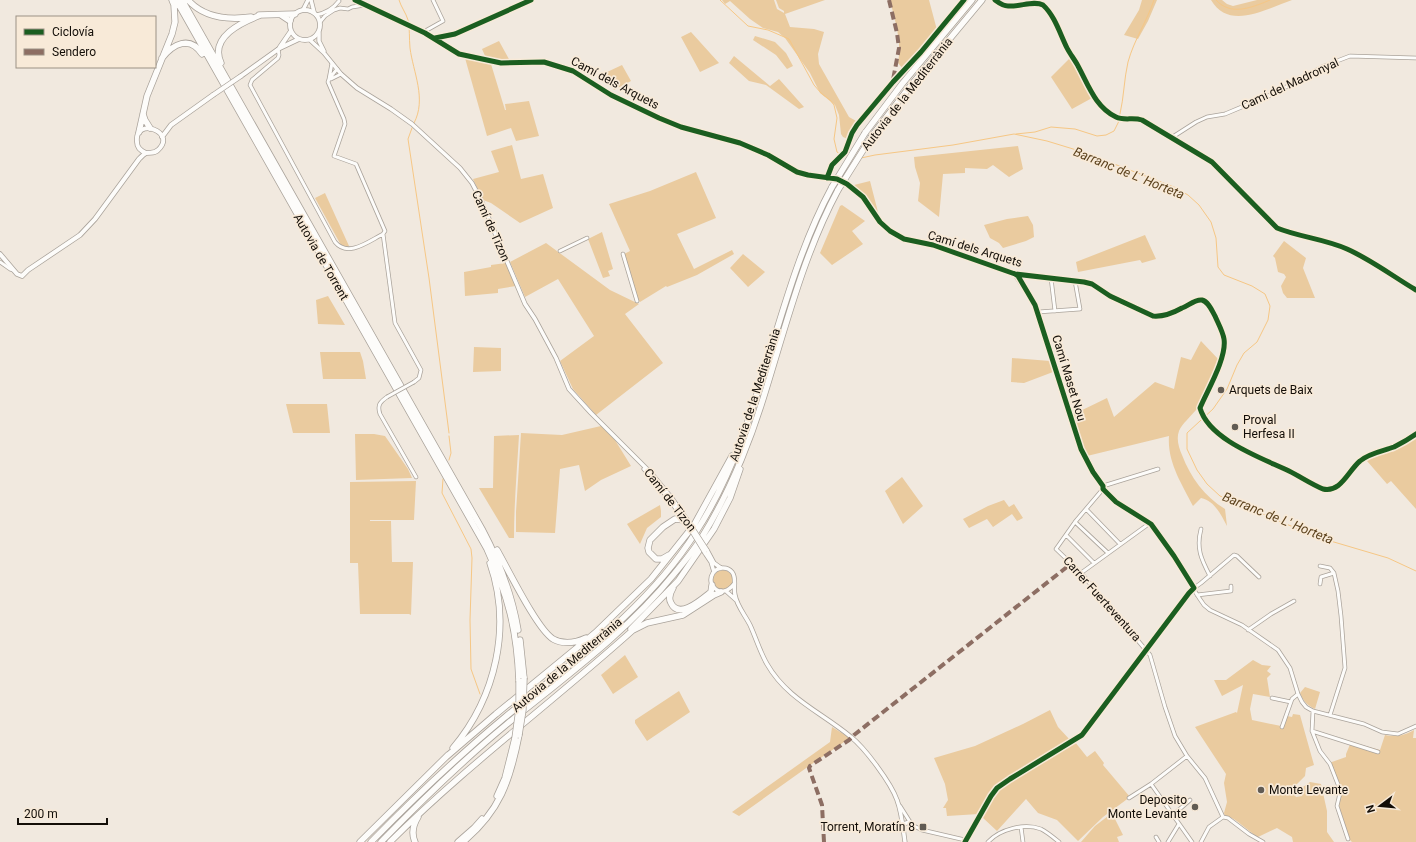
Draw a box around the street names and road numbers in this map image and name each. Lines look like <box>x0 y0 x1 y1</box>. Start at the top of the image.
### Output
street label: Autovia de la Mediterrània <box>859 35 955 153</box>
street label: Camí dels Arquets <box>569 54 661 112</box>
street label: Camí del Madronyal <box>1239 55 1341 113</box>
street label: Camí de Tizon <box>469 188 513 264</box>
street label: Autovia de Torrent <box>291 211 351 303</box>
street label: Camí dels Arquets <box>926 228 1024 270</box>
street label: Autovia de la Mediterrània <box>727 327 783 463</box>
street label: Camí Maset Nou <box>1049 333 1089 423</box>
street label: Camí de Tizon <box>641 466 699 534</box>
street label: Carrer Fuerteventura <box>1060 554 1144 644</box>
street label: Autovia de la Mediterrània <box>509 615 625 715</box>

